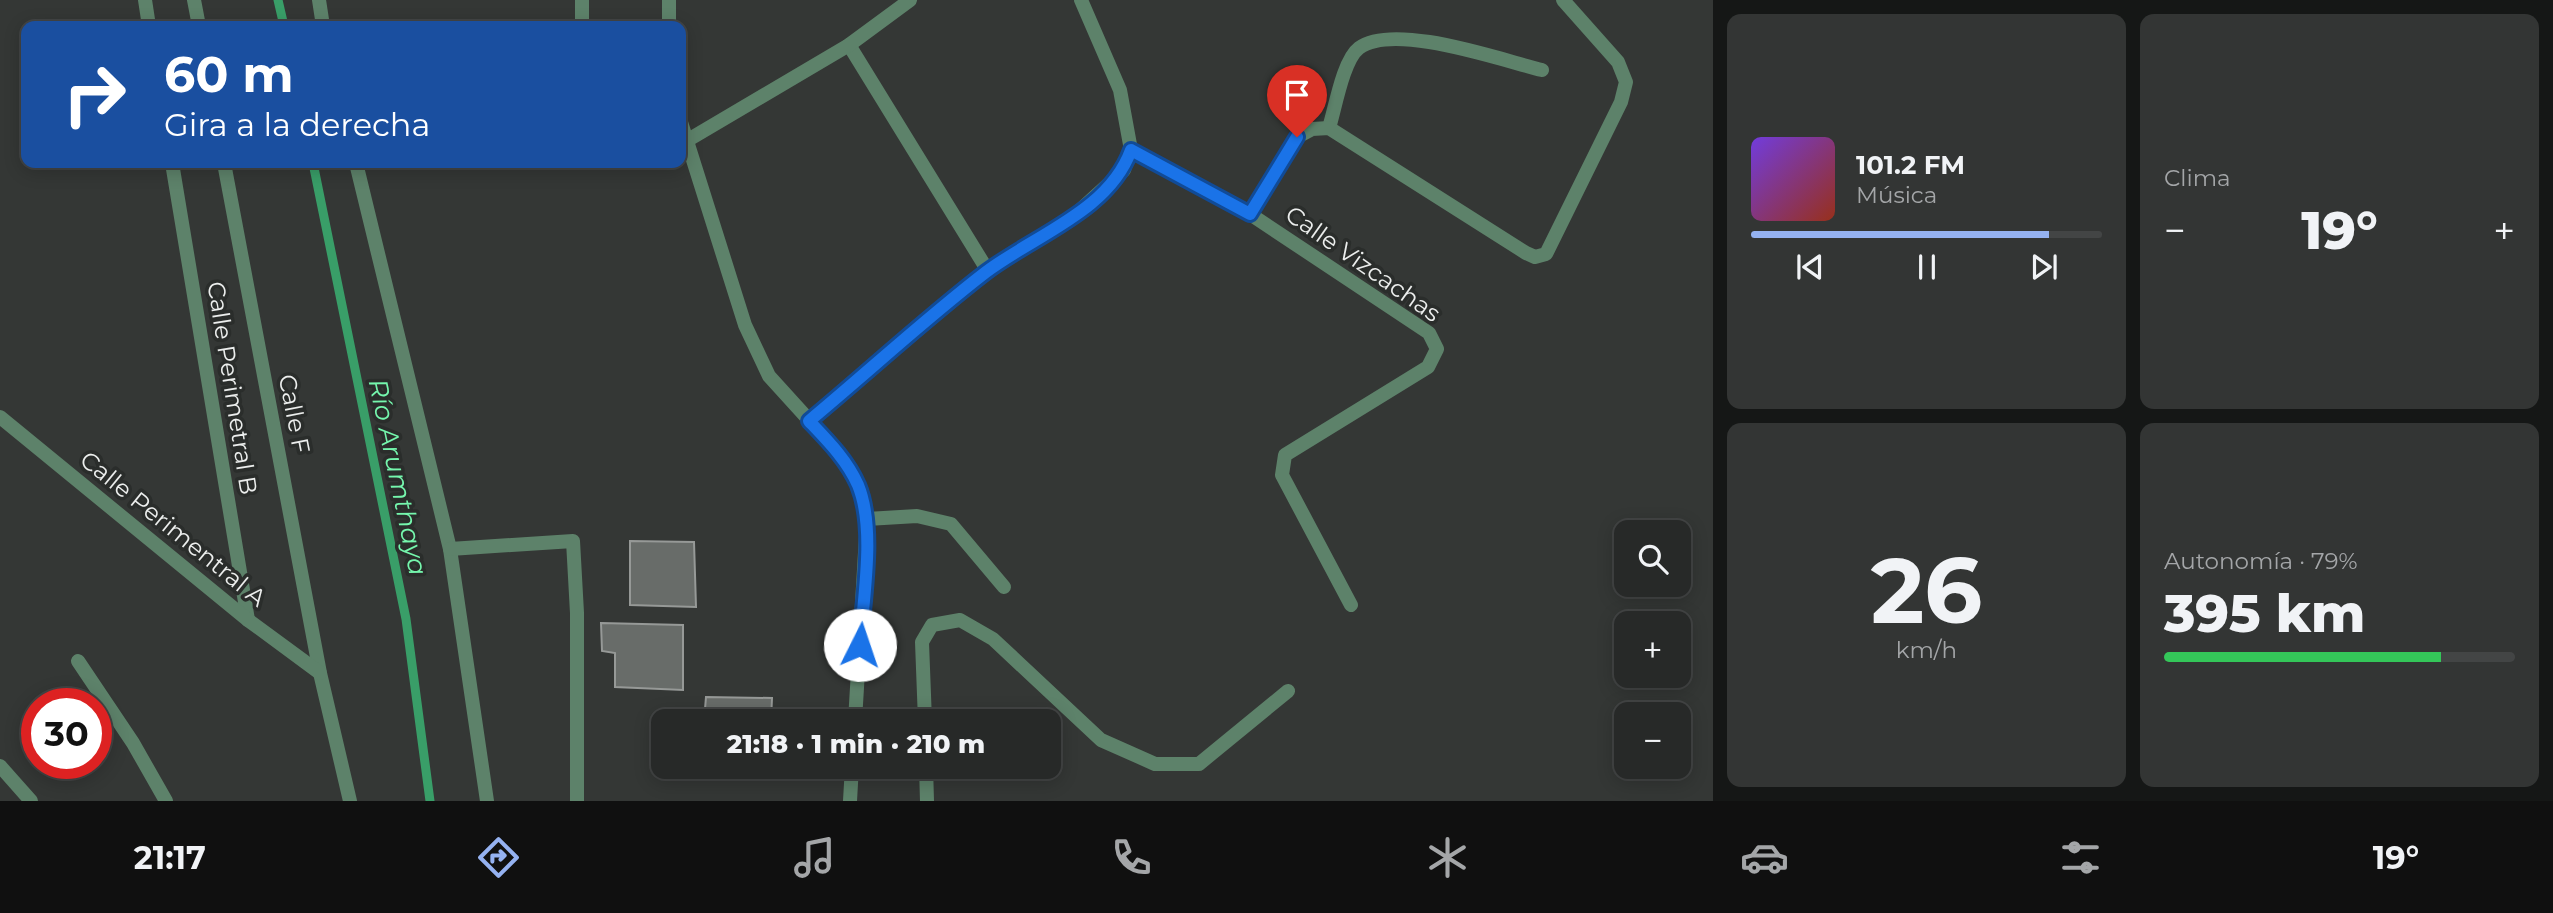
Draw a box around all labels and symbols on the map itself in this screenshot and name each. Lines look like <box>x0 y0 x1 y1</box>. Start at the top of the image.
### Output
pin <box>1267 65 1327 137</box>
street label: Calle Vizcachas <box>1280 199 1446 328</box>
street label: Calle Perimetral B <box>201 279 264 497</box>
street label: Calle F <box>273 372 316 456</box>
water label: Río Arumthaya <box>362 376 434 578</box>
street label: Calle Perimentral A <box>75 445 273 613</box>
position arrow <box>823 608 897 682</box>
speed limit sign: 30 <box>21 688 112 779</box>

